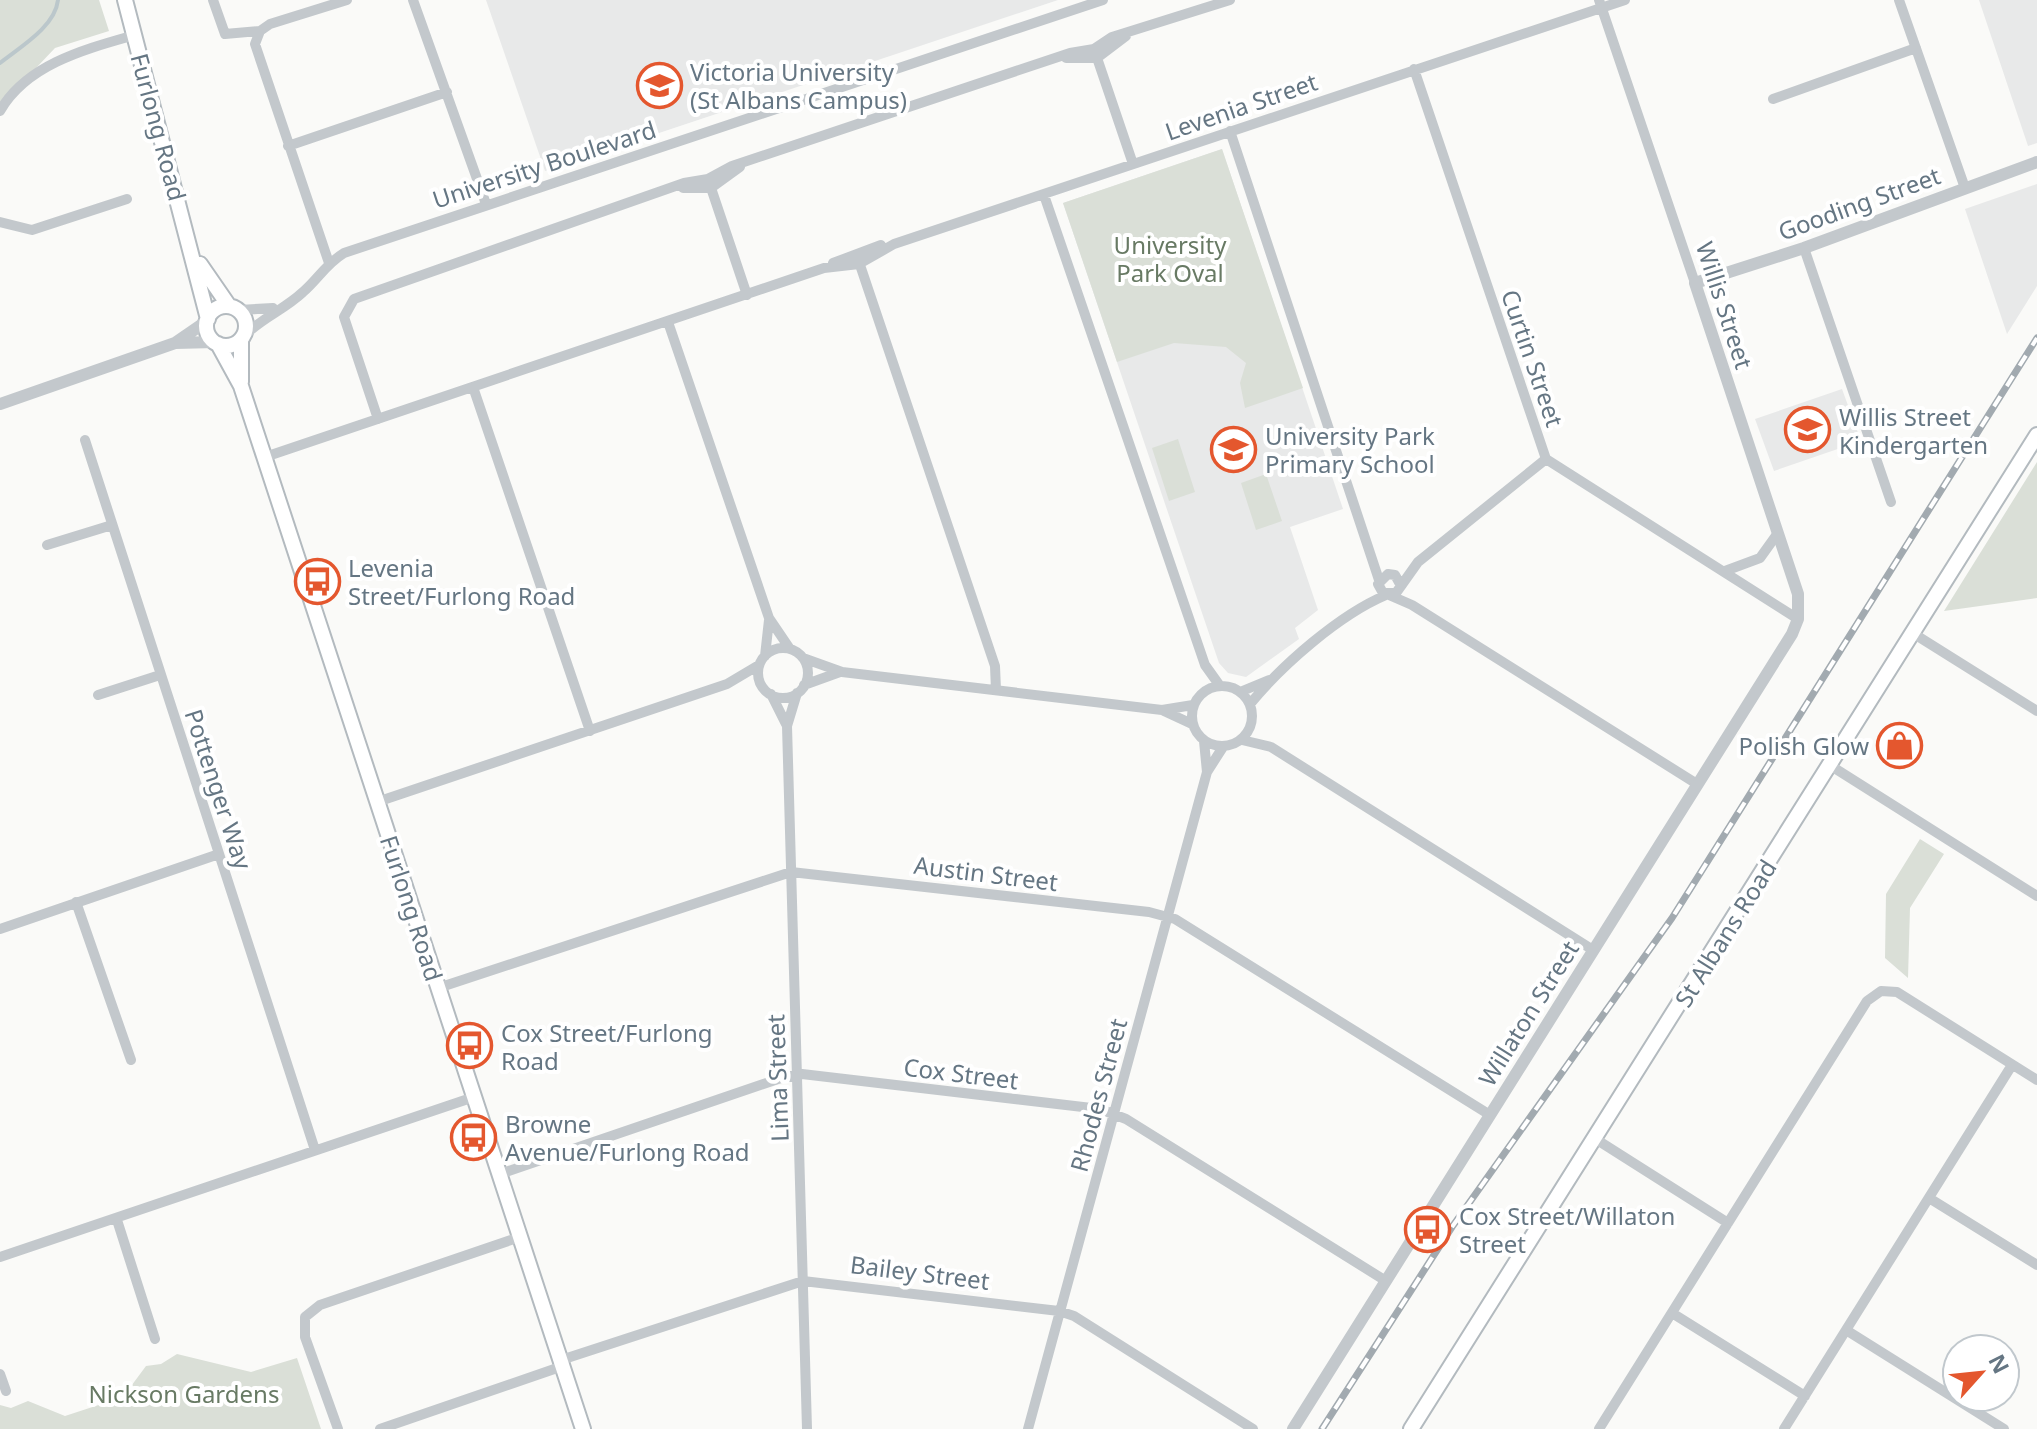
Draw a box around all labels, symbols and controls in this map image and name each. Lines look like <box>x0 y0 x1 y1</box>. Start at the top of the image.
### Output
street label: Furlong Road <box>123 50 195 204</box>
place label: Victoria University (St Albans Campus) <box>690 55 907 116</box>
school or university icon: Victoria University (St Albans Campus) <box>635 61 683 109</box>
street label: Levenia Street <box>1160 64 1322 148</box>
street label: University Boulevard <box>428 112 660 216</box>
street label: Gooding Street <box>1773 158 1945 248</box>
park label: University Park Oval <box>1114 228 1227 289</box>
street label: Willis Street <box>1689 237 1761 373</box>
street label: Curtin Street <box>1494 285 1572 431</box>
place label: Willis Street Kindergarten <box>1839 400 1988 461</box>
school or university icon: Willis Street Kindergarten <box>1784 406 1832 454</box>
place label: University Park Primary School <box>1265 419 1435 480</box>
school or university icon: University Park Primary School <box>1210 425 1258 473</box>
place label: Levenia Street/Furlong Road <box>348 551 575 612</box>
bus stop icon: Levenia Street/Furlong Road <box>293 557 341 605</box>
street label: Pottenger Way <box>178 705 261 874</box>
shop icon: Polish Glow <box>1876 721 1924 769</box>
place label: Polish Glow <box>1738 729 1869 762</box>
street label: Furlong Road <box>373 831 451 985</box>
street label: Austin Street <box>912 848 1060 898</box>
street label: St Albans Road <box>1666 853 1784 1013</box>
street label: Willaton Street <box>1470 934 1586 1092</box>
street label: Lima Street <box>758 1013 796 1142</box>
street label: Rhodes Street <box>1062 1014 1134 1175</box>
place label: Cox Street/Furlong Road <box>501 1016 713 1077</box>
bus stop icon: Cox Street/Furlong Road <box>446 1022 494 1070</box>
street label: Cox Street <box>902 1050 1020 1096</box>
place label: Browne Avenue/Furlong Road <box>505 1107 750 1168</box>
bus stop icon: Browne Avenue/Furlong Road <box>450 1113 498 1161</box>
place label: Cox Street/Willaton Street <box>1459 1199 1675 1260</box>
bus stop icon: Cox Street/Willaton Street <box>1404 1205 1452 1253</box>
street label: Bailey Street <box>849 1247 992 1297</box>
north arrow <box>1941 1333 2021 1413</box>
text: N <box>1982 1349 2017 1378</box>
park label: Nickson Gardens <box>89 1377 279 1410</box>

